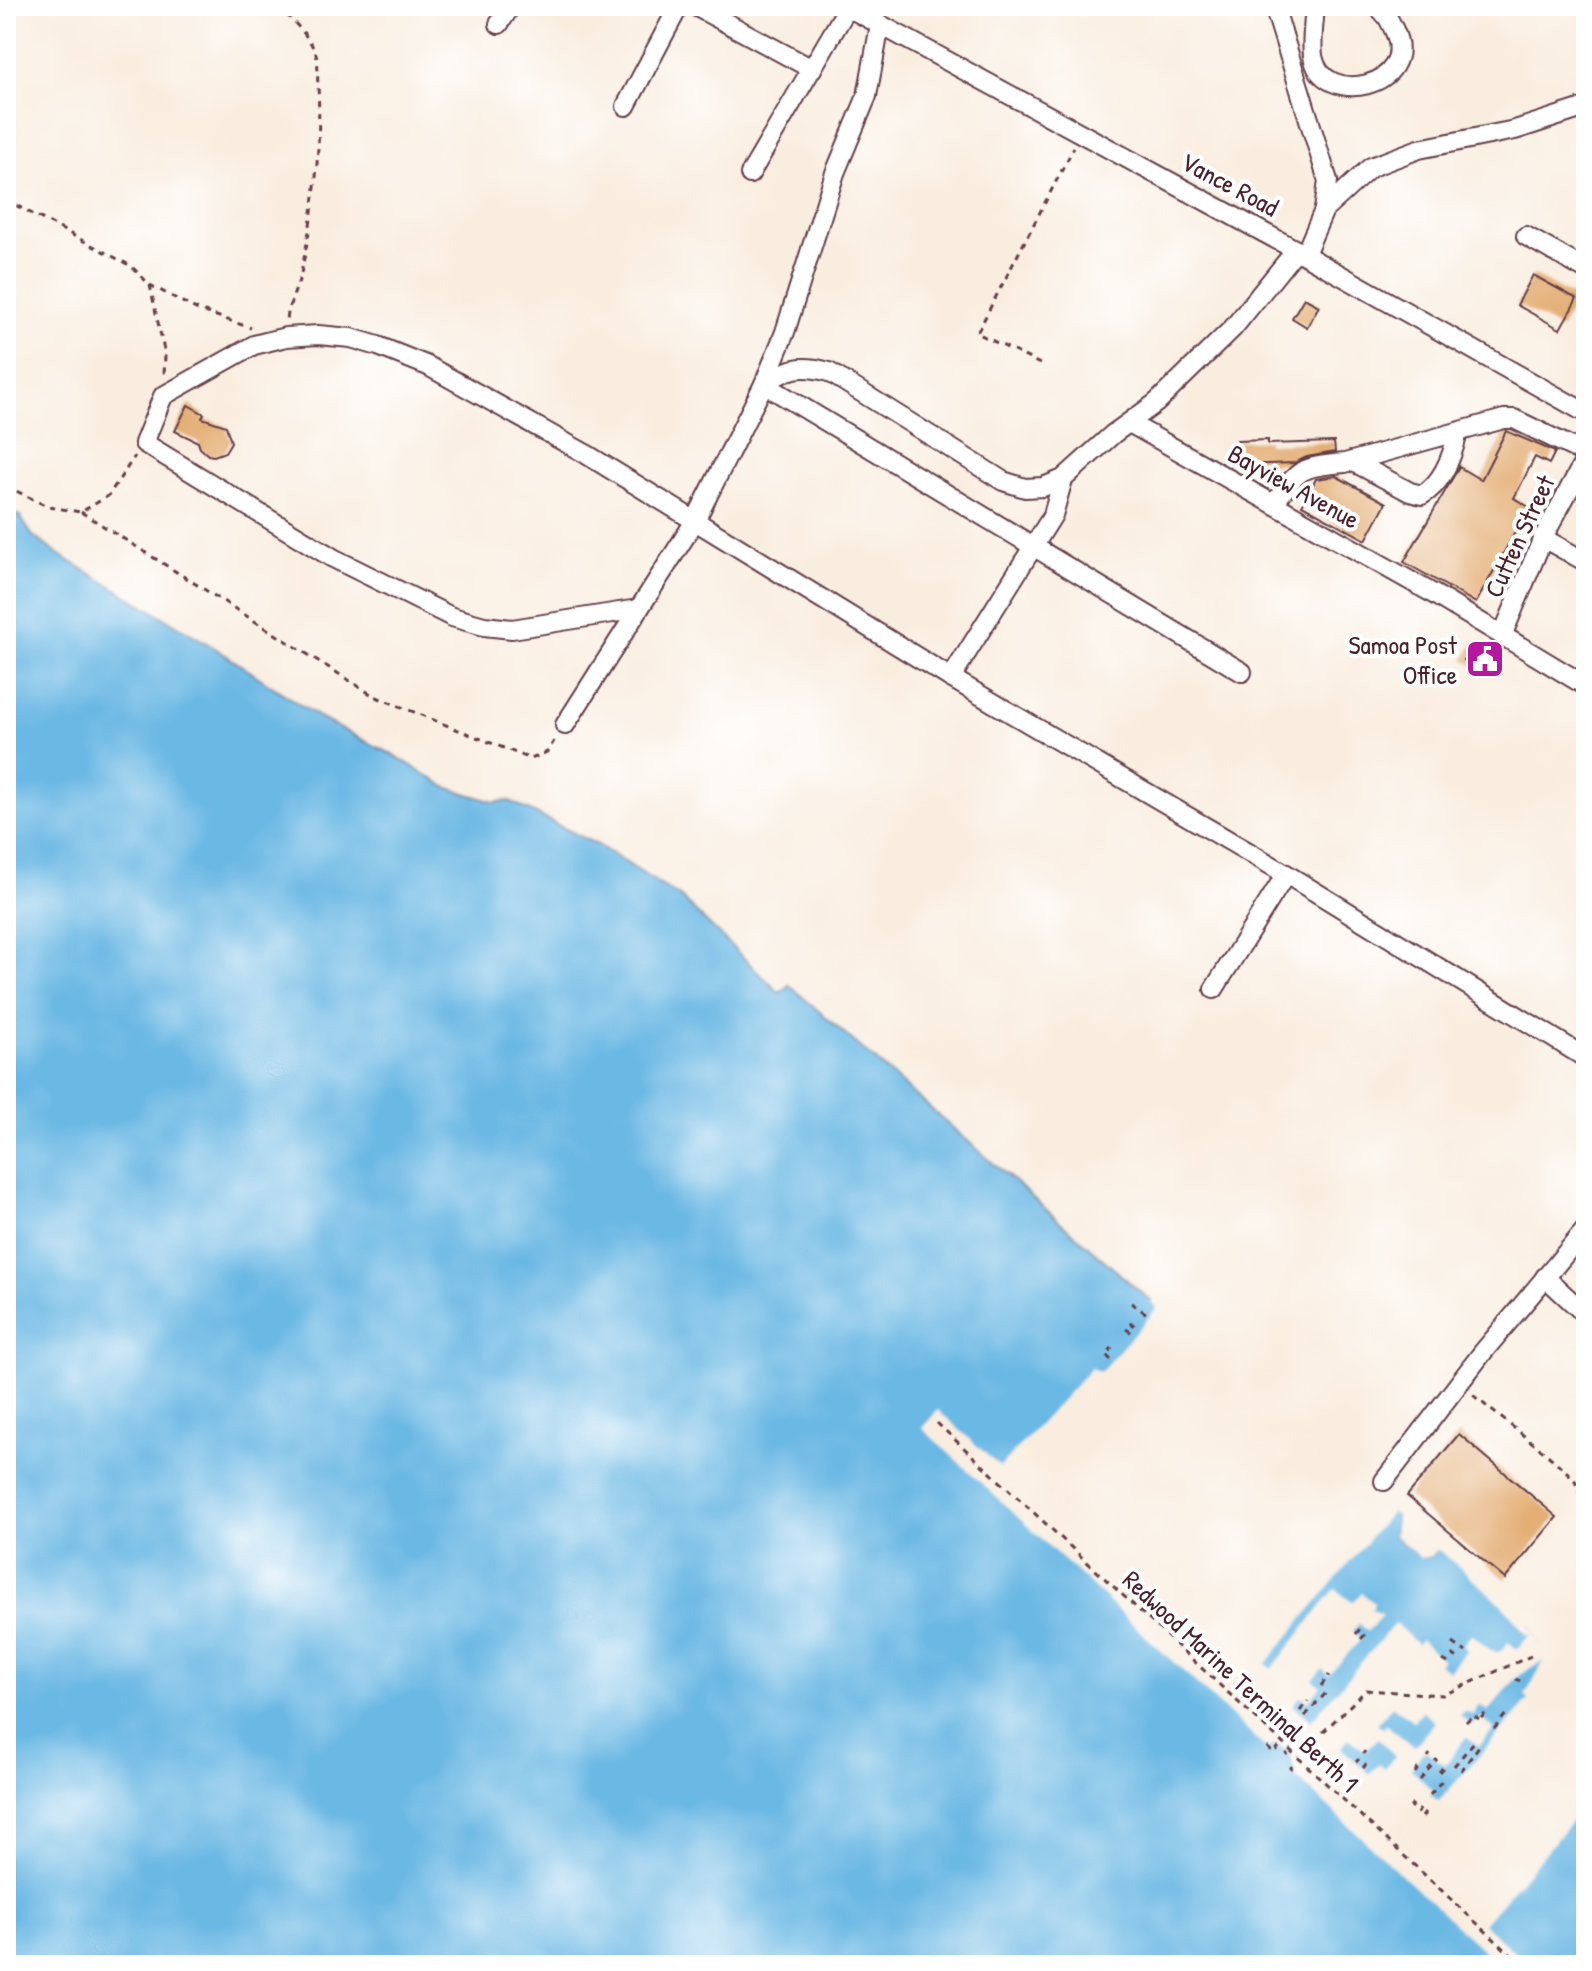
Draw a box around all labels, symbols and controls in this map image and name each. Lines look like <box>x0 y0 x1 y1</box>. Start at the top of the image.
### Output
street label: Vance Road <box>1175 144 1285 224</box>
street label: Bayview Avenue <box>1222 436 1366 536</box>
street label: Cutten Street <box>1475 468 1563 603</box>
place label: Samoa Post Office <box>1349 627 1458 692</box>
public building icon: Samoa Post Office <box>1464 638 1506 680</box>
street label: Redwood Marine Terminal Berth 1 <box>1115 1562 1367 1800</box>

